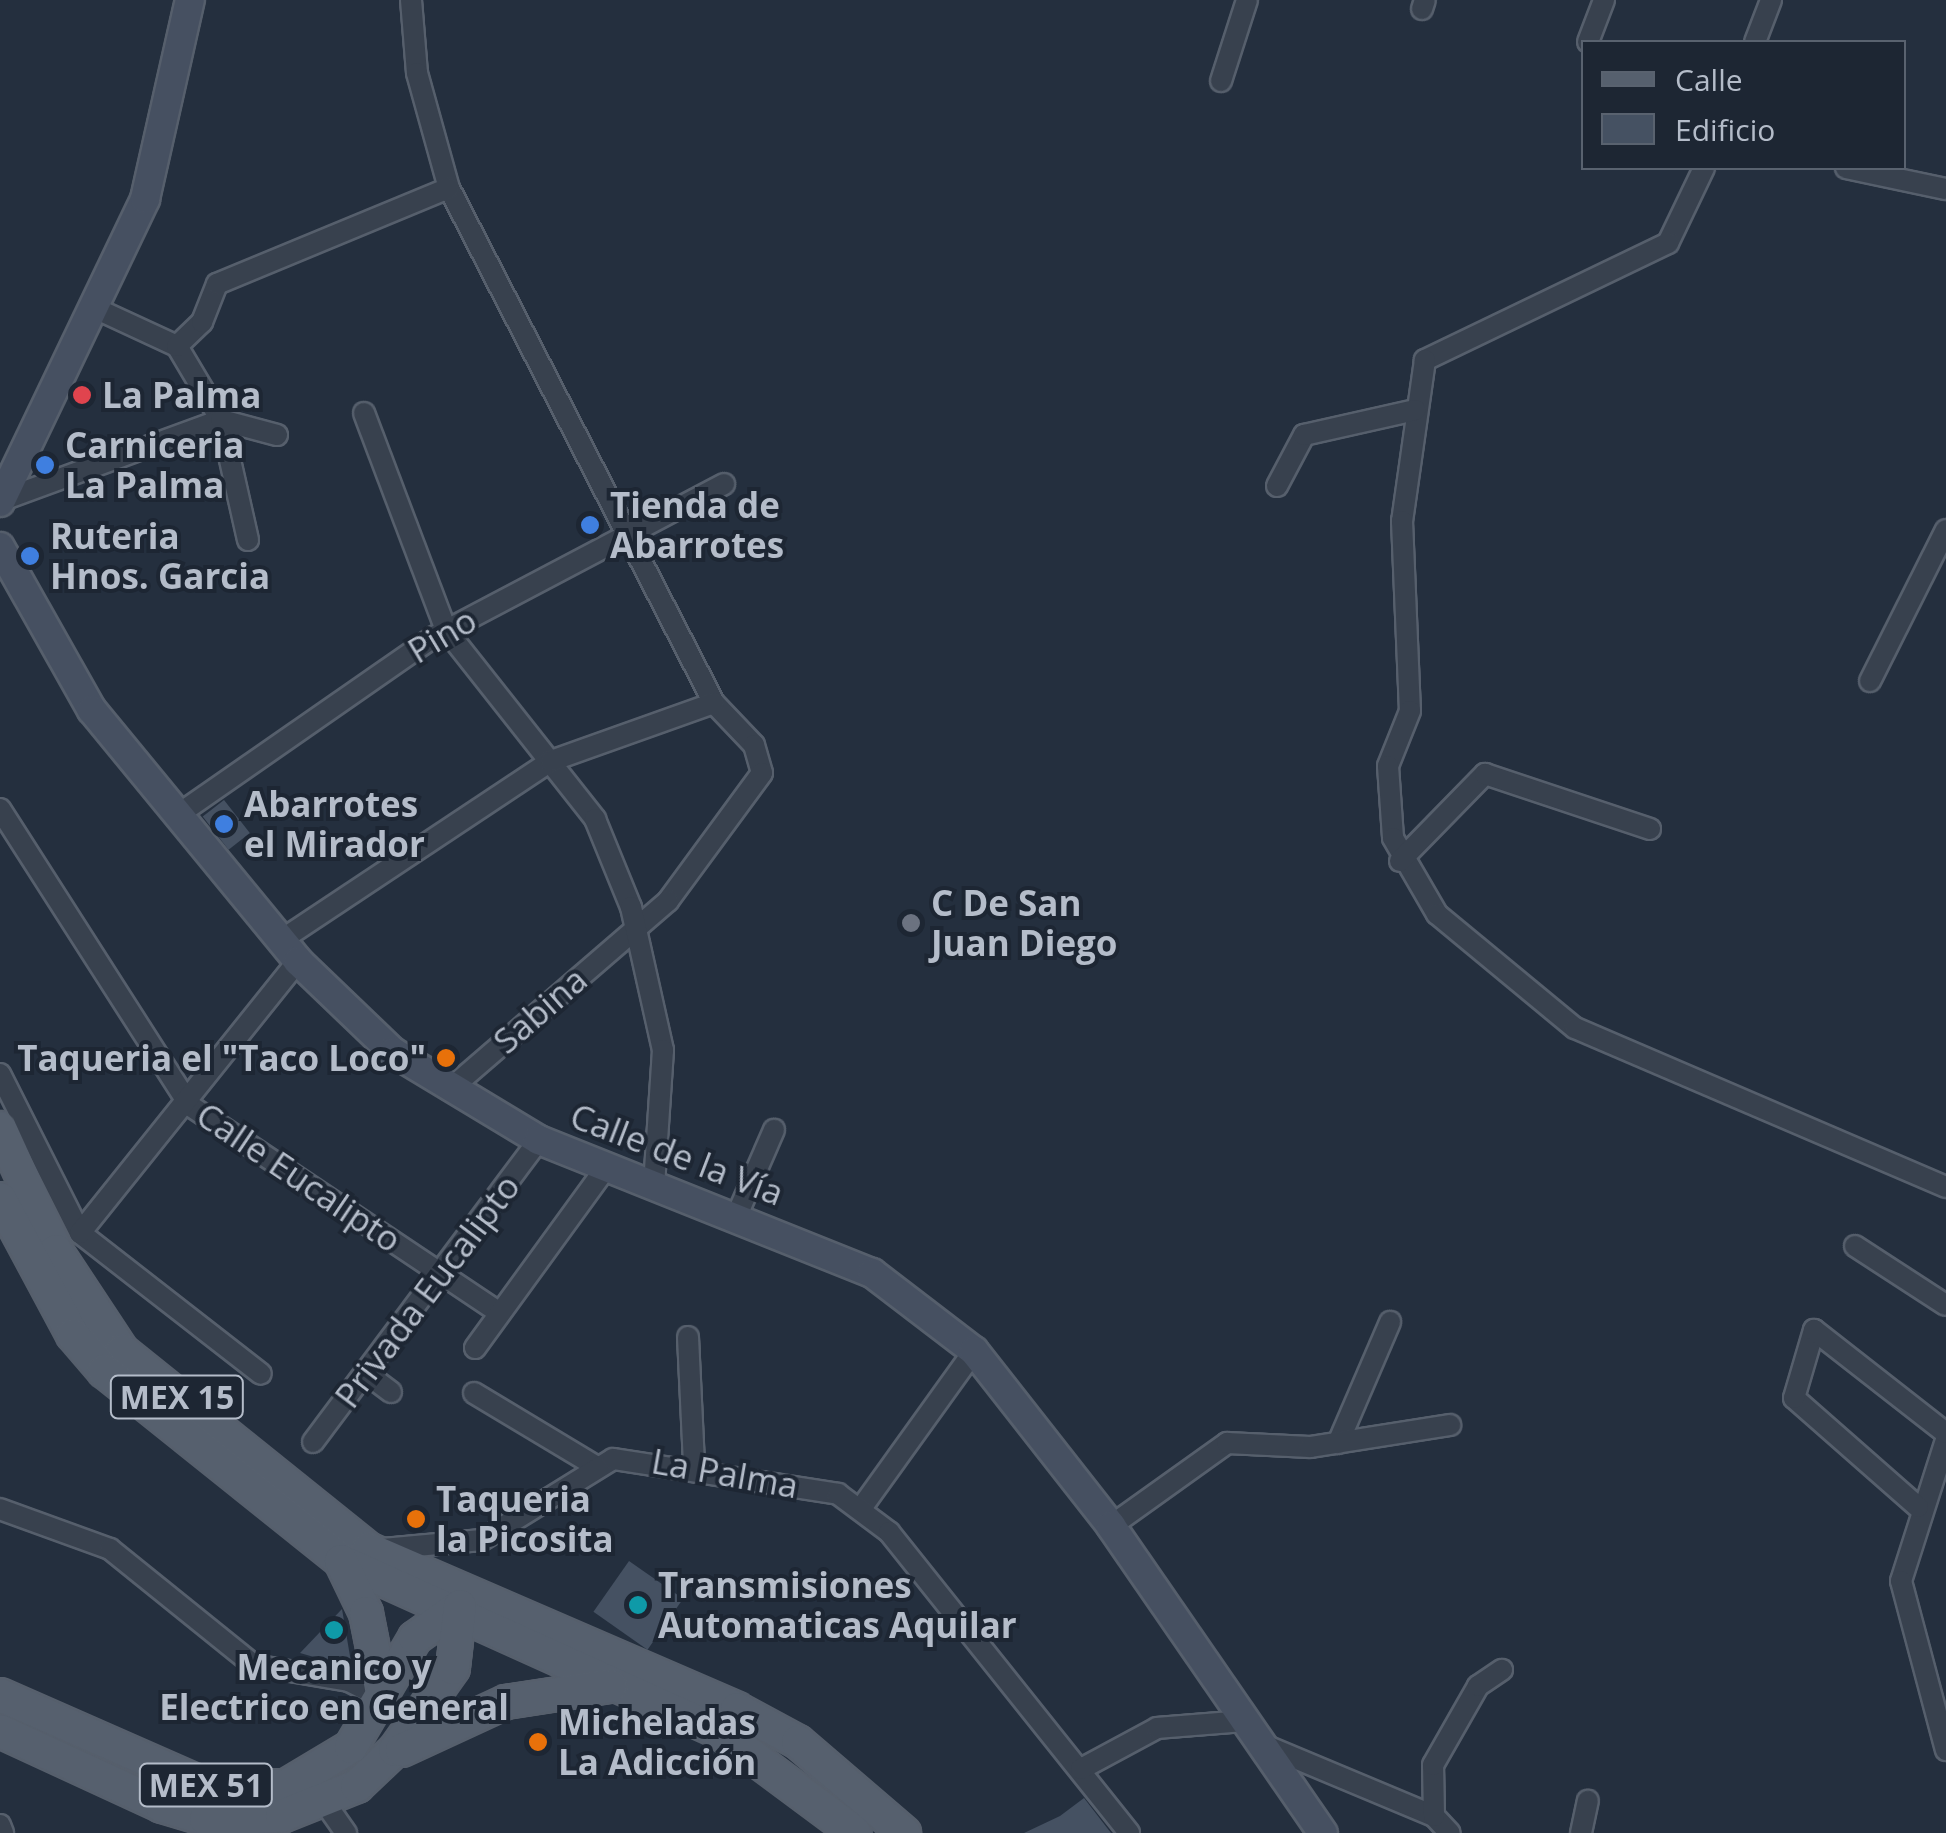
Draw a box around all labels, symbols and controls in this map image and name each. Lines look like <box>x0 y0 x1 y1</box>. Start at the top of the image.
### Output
legend <box>1581 40 1906 170</box>
text: Calle <box>1675 59 1743 100</box>
text: Edificio <box>1675 109 1775 150</box>
place label: La Palma <box>102 374 261 416</box>
marker: La Palma <box>71 384 93 406</box>
place label: Carniceria La Palma <box>65 424 244 506</box>
marker: Carniceria La Palma <box>34 454 56 476</box>
place label: Tienda de Abarrotes <box>610 484 784 566</box>
marker: Tienda de Abarrotes <box>579 514 601 536</box>
place label: Ruteria Hnos. Garcia <box>50 515 270 597</box>
marker: Ruteria Hnos. Garcia <box>19 545 41 567</box>
street label: Pino <box>400 598 484 672</box>
place label: Abarrotes el Mirador <box>244 783 425 865</box>
marker: Abarrotes el Mirador <box>213 813 235 835</box>
place label: C De San Juan Diego <box>931 882 1118 964</box>
marker: C De San Juan Diego <box>900 912 922 934</box>
street label: Sabina <box>485 958 595 1062</box>
place label: Taqueria el "Taco Loco" <box>17 1037 426 1079</box>
marker: Taqueria el "Taco Loco" <box>435 1047 457 1069</box>
street label: Calle Eucalipto <box>189 1093 409 1261</box>
street label: Calle de la Vía <box>565 1094 789 1214</box>
street label: Privada Eucalipto <box>326 1166 528 1416</box>
road number: MEX 15 <box>110 1370 244 1424</box>
street label: La Palma <box>648 1439 802 1507</box>
place label: Taqueria la Picosita <box>436 1478 614 1560</box>
marker: Taqueria la Picosita <box>405 1508 427 1530</box>
place label: Transmisiones Automaticas Aquilar <box>658 1564 1017 1646</box>
marker: Transmisiones Automaticas Aquilar <box>627 1594 649 1616</box>
marker: Mecanico y Electrico en General <box>323 1619 345 1641</box>
place label: Mecanico y Electrico en General <box>159 1646 509 1728</box>
place label: Micheladas La Adicción <box>558 1701 756 1783</box>
marker: Micheladas La Adicción <box>527 1731 549 1753</box>
road number: MEX 51 <box>138 1758 274 1812</box>

